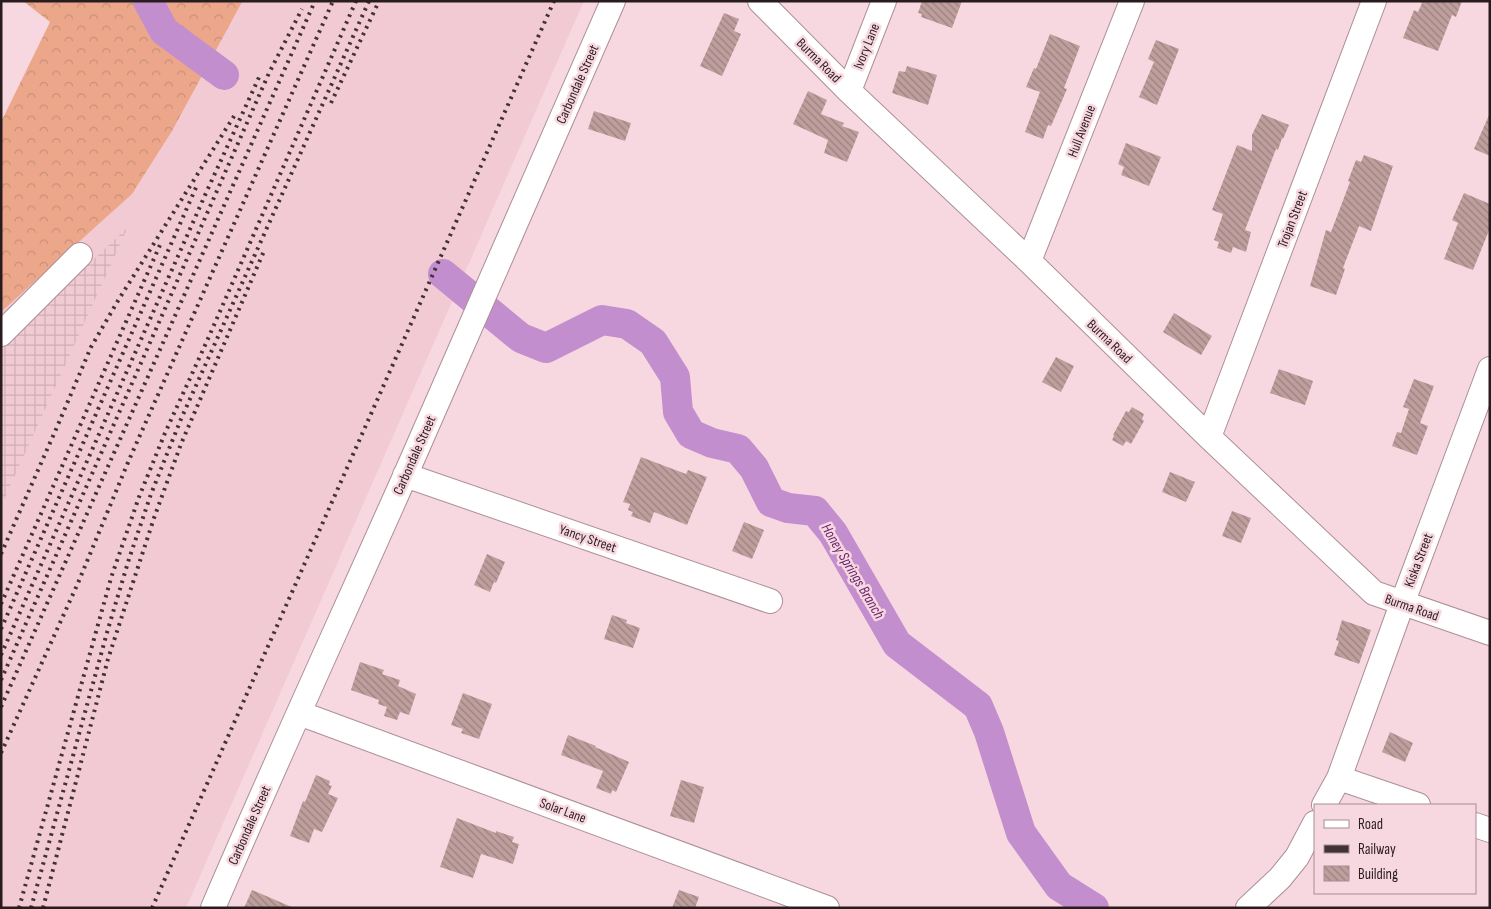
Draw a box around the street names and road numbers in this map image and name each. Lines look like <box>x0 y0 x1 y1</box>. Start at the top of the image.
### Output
street label: Ivory Lane <box>850 21 883 72</box>
street label: Burma Road <box>793 35 845 86</box>
street label: Carbondale Street <box>552 42 602 126</box>
street label: Hull Avenue <box>1064 103 1099 160</box>
street label: Trojan Street <box>1274 188 1311 250</box>
street label: Burma Road <box>1084 316 1136 367</box>
street label: Carbondale Street <box>389 413 439 497</box>
street label: Yancy Street <box>557 521 619 556</box>
street label: Kiska Street <box>1400 531 1437 590</box>
street label: Burma Road <box>1383 590 1441 625</box>
street label: Carbondale Street <box>224 783 274 867</box>
street label: Solar Lane <box>537 794 588 827</box>

